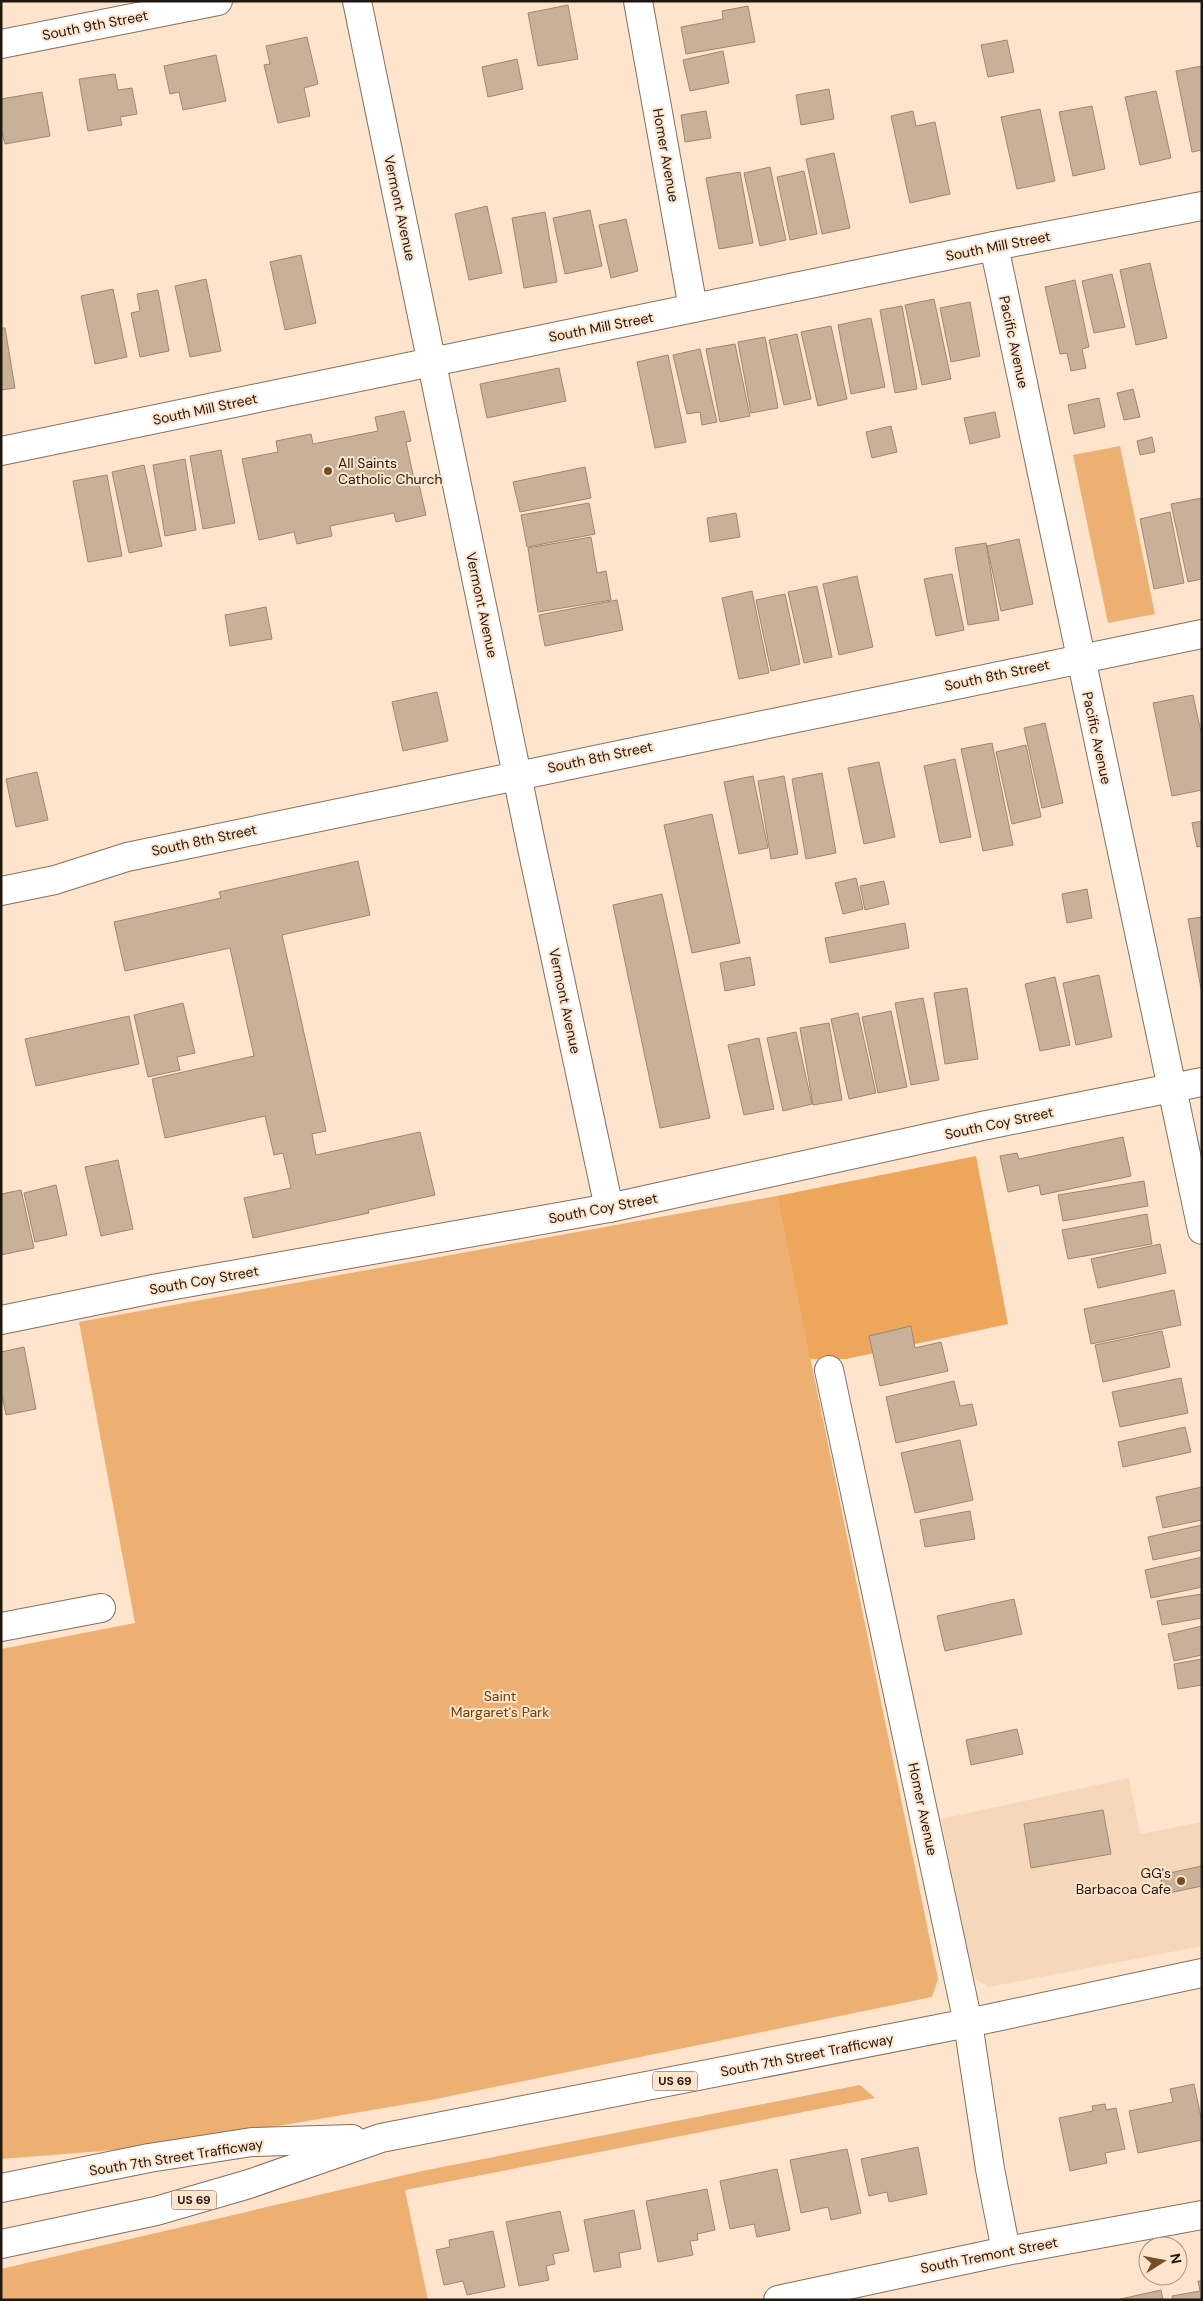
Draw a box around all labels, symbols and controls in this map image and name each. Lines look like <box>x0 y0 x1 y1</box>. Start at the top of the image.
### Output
street label: South 9th Street <box>41 6 149 44</box>
street label: Homer Avenue <box>649 107 683 203</box>
street label: Vermont Avenue <box>380 154 420 262</box>
street label: South Mill Street <box>944 227 1052 265</box>
street label: Pacific Avenue <box>995 294 1033 390</box>
street label: South Mill Street <box>547 308 655 346</box>
street label: South Mill Street <box>151 389 259 429</box>
place label: All Saints Catholic Church <box>338 454 443 488</box>
marker: All Saints Catholic Church <box>322 465 334 477</box>
street label: Vermont Avenue <box>462 551 502 659</box>
street label: South 8th Street <box>943 655 1051 695</box>
street label: Pacific Avenue <box>1078 690 1116 786</box>
street label: South 8th Street <box>546 737 654 777</box>
street label: South 8th Street <box>150 820 258 860</box>
street label: Vermont Avenue <box>545 947 585 1055</box>
street label: South Coy Street <box>943 1103 1055 1143</box>
street label: South Coy Street <box>547 1189 659 1227</box>
street label: South Coy Street <box>148 1262 260 1298</box>
park label: Saint Margaret's Park <box>451 1687 549 1721</box>
street label: Homer Avenue <box>904 1761 942 1857</box>
place label: GG's Barbacoa Cafe <box>1076 1864 1171 1898</box>
marker: GG's Barbacoa Cafe <box>1175 1875 1187 1887</box>
street label: South 7th Street Trafficway <box>719 2029 895 2081</box>
road number: US 69 <box>652 2072 698 2090</box>
street label: South 7th Street Trafficway <box>88 2134 265 2180</box>
road number: US 69 <box>172 2190 216 2210</box>
street label: South Tremont Street <box>919 2233 1059 2277</box>
north arrow <box>1138 2236 1188 2286</box>
text: N <box>1166 2252 1186 2265</box>

